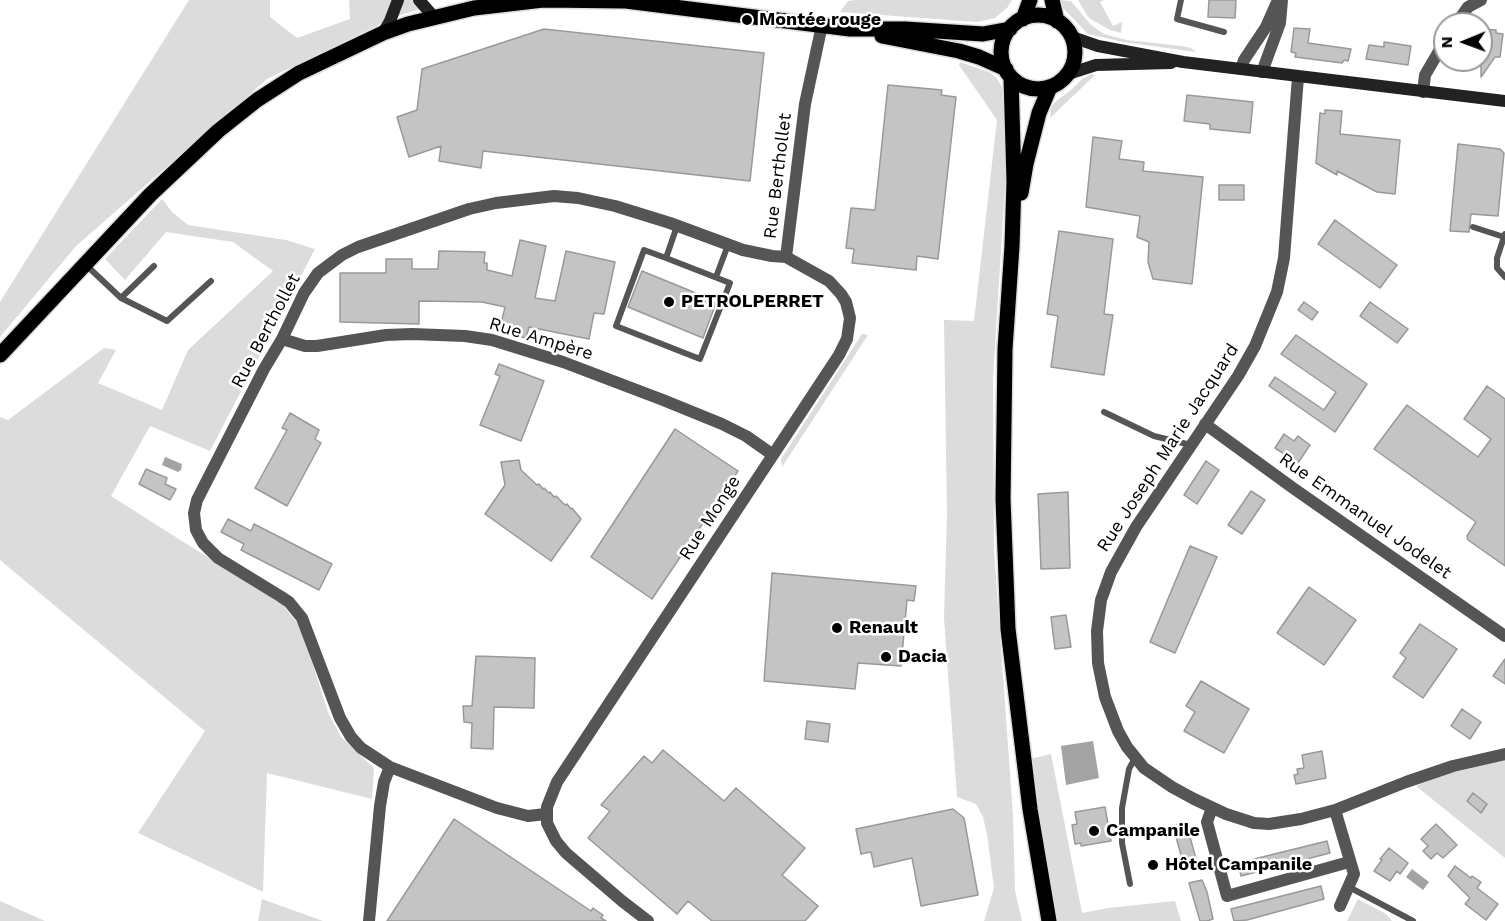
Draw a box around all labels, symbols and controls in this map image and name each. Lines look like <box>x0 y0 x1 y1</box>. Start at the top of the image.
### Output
place label: Montée rouge <box>759 9 881 31</box>
north arrow <box>1433 12 1493 72</box>
marker: Montée rouge <box>740 13 754 27</box>
text: N <box>1437 36 1456 48</box>
street label: Rue Berthollet <box>760 112 796 240</box>
street label: Rue Berthollet <box>227 270 305 392</box>
place label: PETROLPERRET <box>681 291 824 313</box>
marker: PETROLPERRET <box>662 295 676 309</box>
street label: Rue Ampère <box>486 313 596 365</box>
street label: Rue Joseph Marie Jacquard <box>1093 340 1243 556</box>
street label: Rue Emmanuel Jodelet <box>1275 448 1455 584</box>
street label: Rue Monge <box>675 472 745 564</box>
place label: Renault <box>849 617 918 639</box>
marker: Renault <box>830 621 844 635</box>
place label: Dacia <box>898 646 947 668</box>
marker: Dacia <box>879 650 893 664</box>
place label: Campanile <box>1106 820 1200 842</box>
marker: Campanile <box>1087 824 1101 838</box>
place label: Hôtel Campanile <box>1165 854 1312 876</box>
marker: Hôtel Campanile <box>1146 858 1160 872</box>

